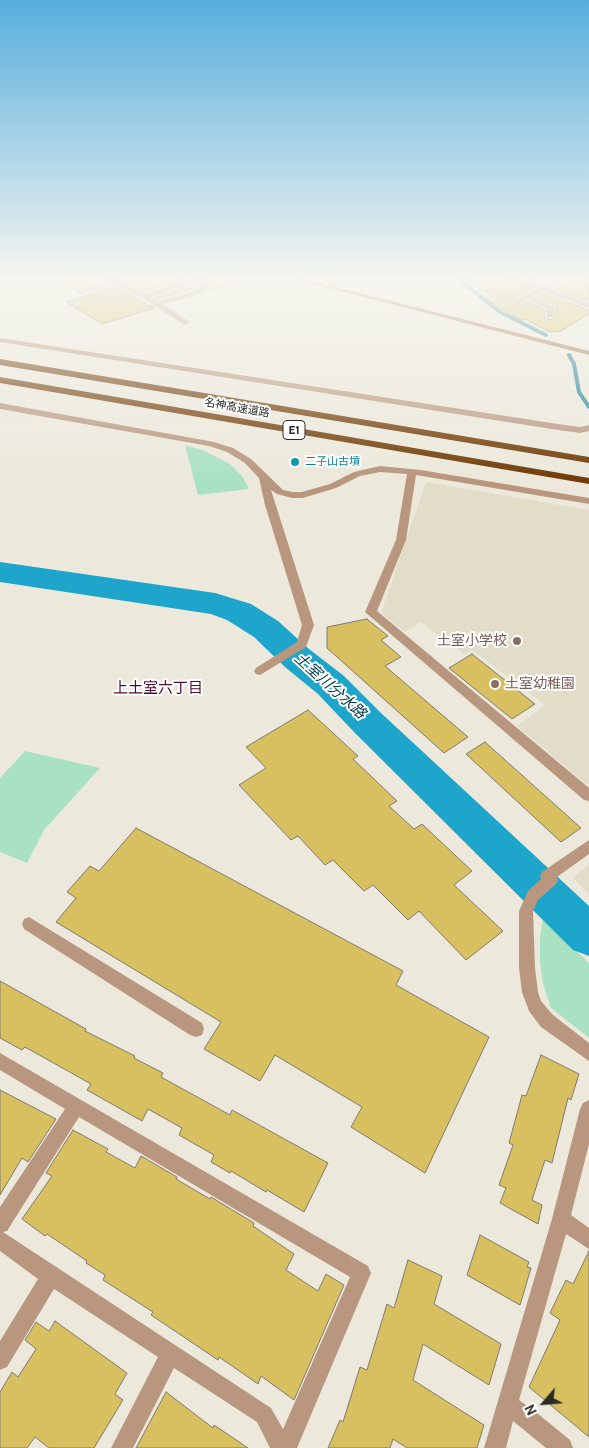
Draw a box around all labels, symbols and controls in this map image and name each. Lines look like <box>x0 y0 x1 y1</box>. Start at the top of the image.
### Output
street label: 名神高速道路 <box>203 396 271 420</box>
road number: E1 <box>283 420 305 440</box>
place label: 二子山古墳 <box>305 455 360 469</box>
marker: 二子山古墳 <box>289 456 301 468</box>
place label: 土室小学校 <box>437 633 507 649</box>
marker: 土室小学校 <box>511 635 523 647</box>
water label: 土室川分水路 <box>291 649 369 723</box>
place label: 土室幼稚園 <box>505 676 575 692</box>
marker: 土室幼稚園 <box>489 678 501 690</box>
district label: 上土室六丁目 <box>113 680 203 698</box>
north arrow <box>519 1378 569 1428</box>
text: N <box>520 1401 541 1418</box>

